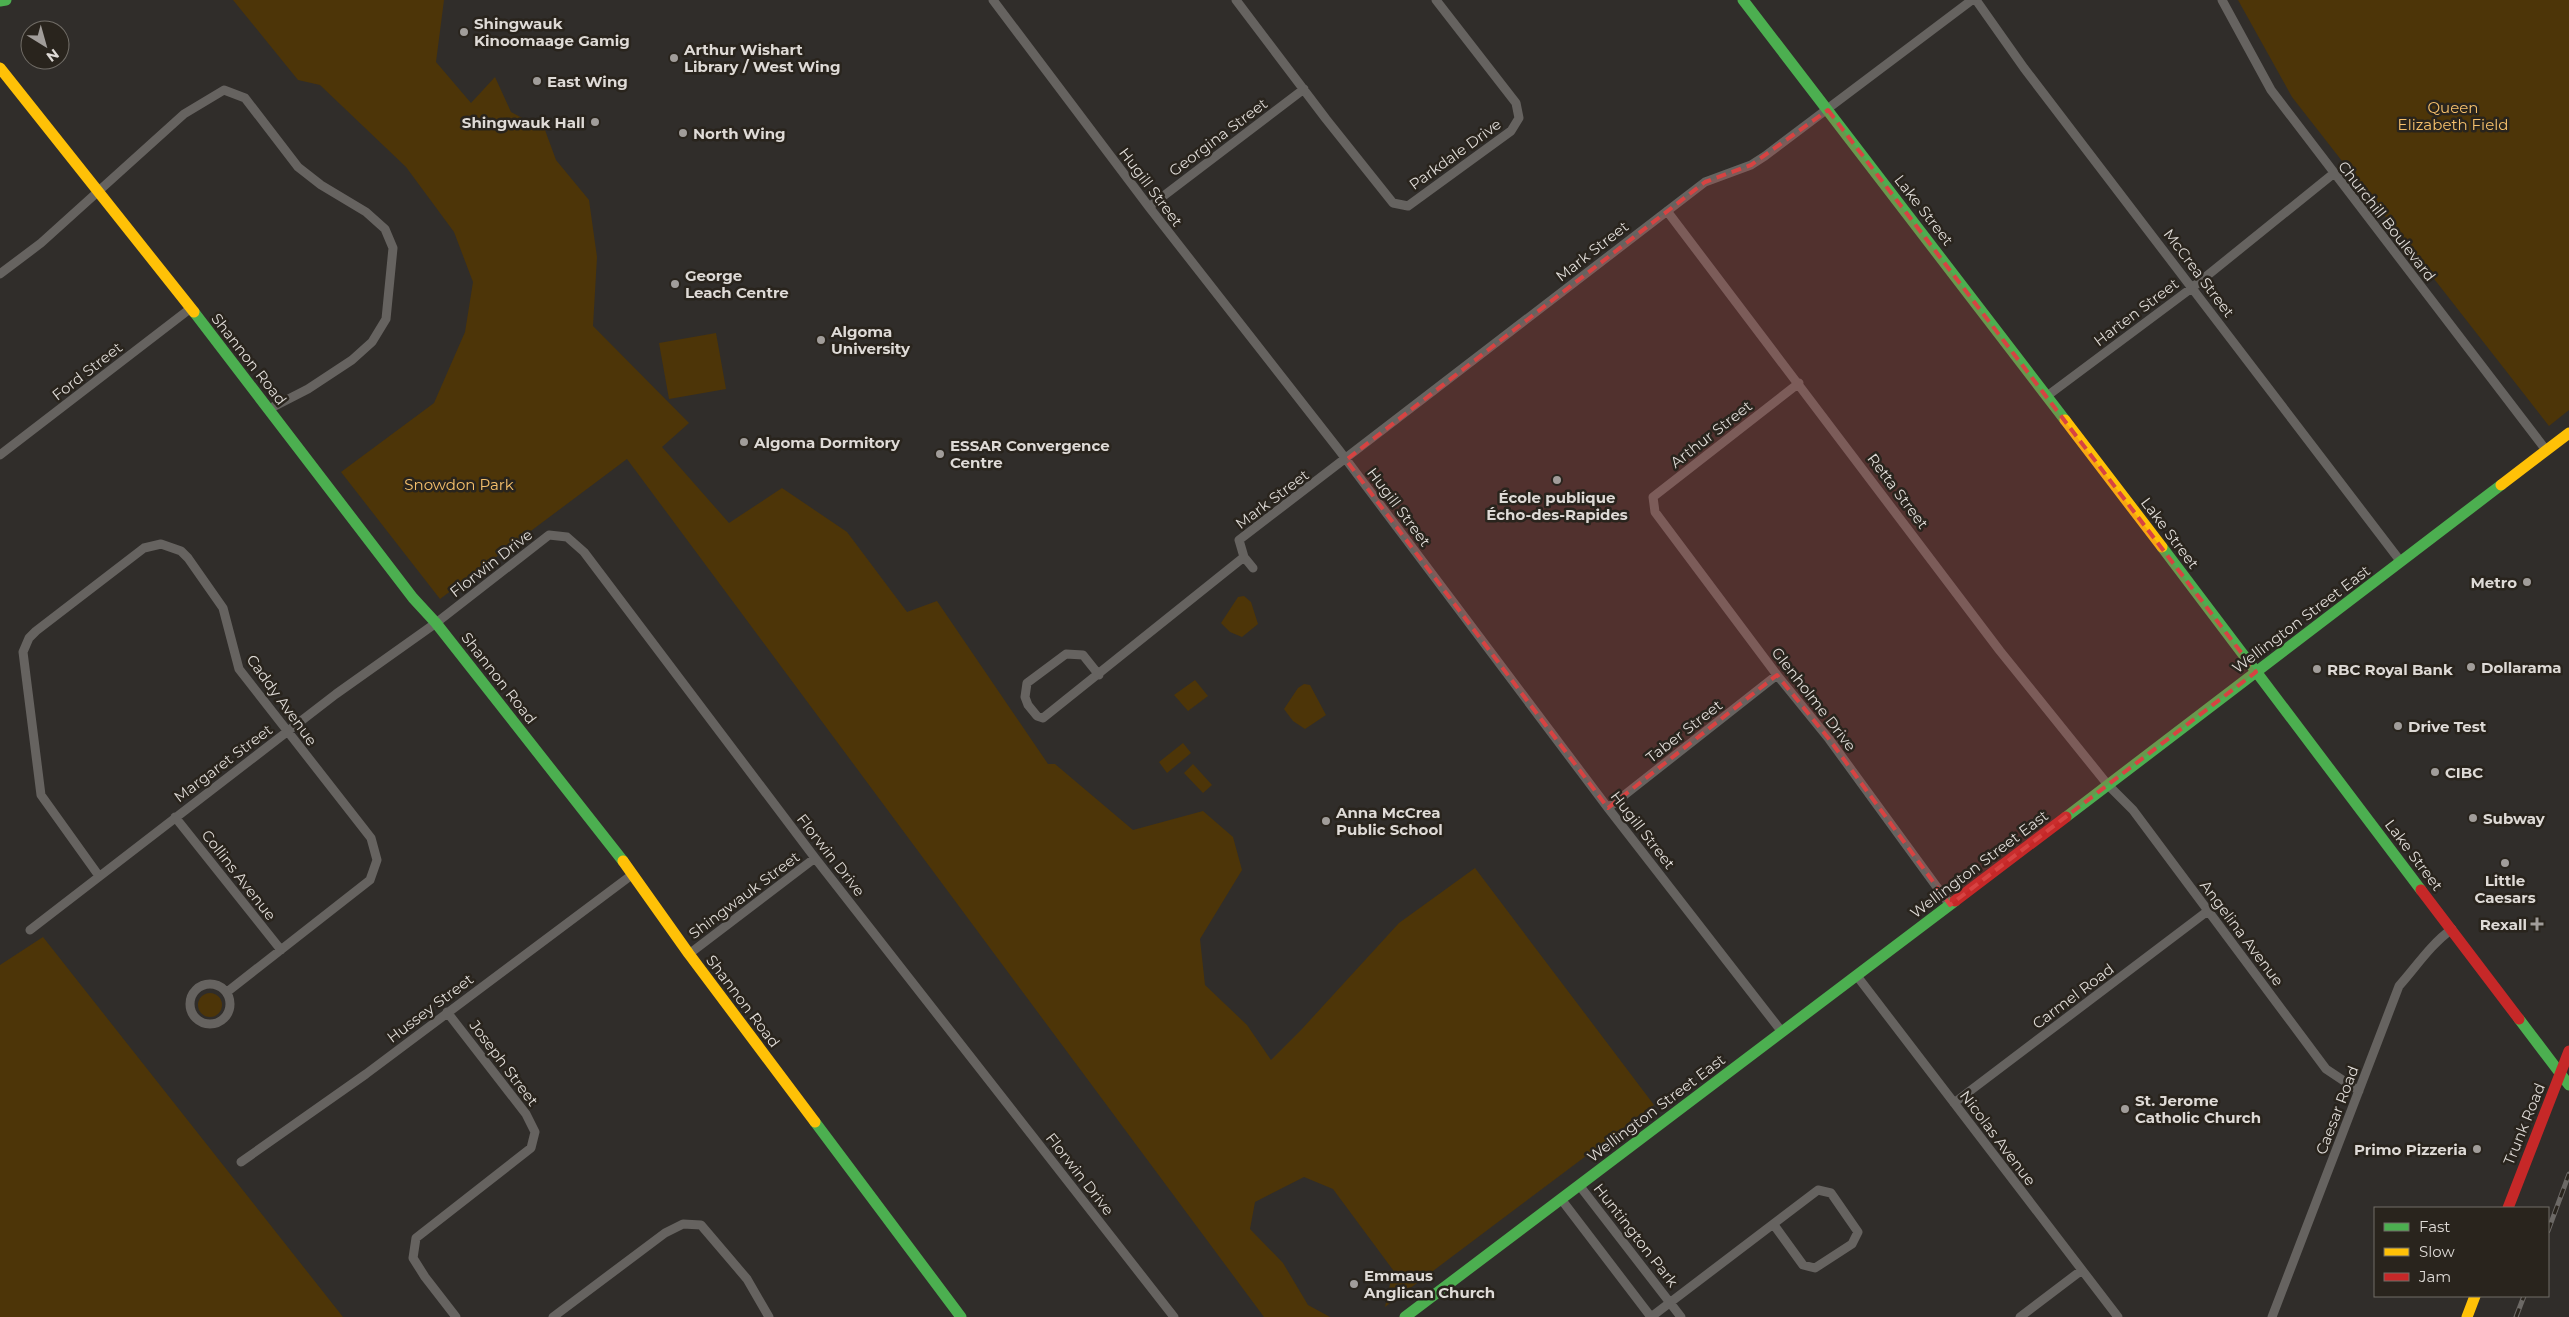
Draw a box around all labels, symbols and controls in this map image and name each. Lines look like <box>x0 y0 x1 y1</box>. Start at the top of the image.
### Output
place label: Shingwauk Kinoomaage Gamig <box>474 14 630 50</box>
north arrow <box>20 20 70 70</box>
marker: Shingwauk Kinoomaage Gamig <box>458 26 470 38</box>
place label: Arthur Wishart Library / West Wing <box>683 40 841 76</box>
text: N <box>43 45 63 66</box>
marker: Arthur Wishart Library / West Wing <box>668 52 680 64</box>
place label: East Wing <box>547 72 628 91</box>
marker: East Wing <box>531 75 543 87</box>
street label: Georgina Street <box>1165 94 1271 180</box>
park label: Queen Elizabeth Field <box>2398 98 2508 134</box>
place label: Shingwauk Hall <box>462 113 585 132</box>
street label: Parkdale Drive <box>1405 114 1505 194</box>
marker: Shingwauk Hall <box>589 116 601 128</box>
place label: North Wing <box>693 124 786 143</box>
marker: North Wing <box>677 127 689 139</box>
street label: Hugill Street <box>1115 144 1187 230</box>
street label: Churchill Boulevard <box>2334 157 2440 285</box>
street label: Lake Street <box>1890 171 1958 249</box>
street label: Mark Street <box>1552 217 1632 285</box>
street label: McCrea Street <box>2159 225 2239 321</box>
place label: George Leach Centre <box>685 266 789 302</box>
street label: Harten Street <box>2090 274 2182 350</box>
marker: George Leach Centre <box>669 278 681 290</box>
street label: Shannon Road <box>207 309 291 409</box>
place label: Algoma University <box>830 322 911 358</box>
marker: Algoma University <box>815 334 827 346</box>
street label: Ford Street <box>48 338 126 404</box>
street label: Arthur Street <box>1666 396 1756 472</box>
place label: Algoma Dormitory <box>753 433 901 452</box>
marker: Algoma Dormitory <box>738 436 750 448</box>
place label: ESSAR Convergence Centre <box>950 436 1110 472</box>
marker: ESSAR Convergence Centre <box>934 448 946 460</box>
street label: Retta Street <box>1863 449 1933 533</box>
street label: Hugill Street <box>1363 464 1435 550</box>
street label: Mark Street <box>1231 465 1313 533</box>
marker: École publique Écho-des-Rapides <box>1551 474 1563 486</box>
park label: Snowdon Park <box>404 475 514 494</box>
place label: École publique Écho-des-Rapides <box>1486 488 1628 524</box>
street label: Lake Street <box>2137 493 2203 573</box>
street label: Florwin Drive <box>446 525 536 601</box>
street label: Wellington Street East <box>2228 561 2374 677</box>
place label: Metro <box>2471 573 2517 592</box>
marker: Metro <box>2521 576 2533 588</box>
street label: Shannon Road <box>457 628 541 728</box>
street label: Glenholme Drive <box>1768 643 1860 755</box>
street label: Caddy Avenue <box>242 651 322 749</box>
place label: Dollarama <box>2481 658 2562 677</box>
place label: RBC Royal Bank <box>2327 660 2453 679</box>
marker: Dollarama <box>2465 661 2477 673</box>
marker: RBC Royal Bank <box>2311 663 2323 675</box>
street label: Taber Street <box>1642 695 1726 767</box>
place label: Drive Test <box>2408 717 2487 736</box>
street label: Margaret Street <box>170 720 276 806</box>
marker: Drive Test <box>2392 720 2404 732</box>
place label: CIBC <box>2445 763 2483 782</box>
marker: CIBC <box>2429 766 2441 778</box>
street label: Hugill Street <box>1607 787 1679 873</box>
place label: Anna McCrea Public School <box>1335 803 1443 839</box>
street label: Wellington Street East <box>1906 806 2052 922</box>
place label: Subway <box>2483 809 2546 828</box>
street label: Florwin Drive <box>793 810 869 900</box>
marker: Subway <box>2467 812 2479 824</box>
marker: Anna McCrea Public School <box>1320 815 1332 827</box>
street label: Lake Street <box>2381 815 2447 895</box>
street label: Collins Avenue <box>198 826 280 924</box>
street label: Shingwauk Street <box>685 847 803 943</box>
marker: Little Caesars <box>2499 857 2511 869</box>
place label: Little Caesars <box>2474 871 2536 907</box>
street label: Angelina Avenue <box>2196 876 2288 990</box>
place label: Rexall <box>2480 915 2527 934</box>
marker: Rexall <box>2531 918 2543 930</box>
street label: Shannon Road <box>702 951 784 1051</box>
street label: Carmel Road <box>2028 959 2118 1033</box>
street label: Hussey Street <box>383 969 477 1047</box>
street label: Joseph Street <box>465 1015 543 1110</box>
street label: Wellington Street East <box>1583 1050 1729 1166</box>
street label: Caesar Road <box>2311 1063 2363 1157</box>
street label: Trunk Road <box>2499 1080 2549 1168</box>
street label: Nicolas Avenue <box>1956 1086 2040 1190</box>
place label: St. Jerome Catholic Church <box>2135 1091 2261 1127</box>
marker: St. Jerome Catholic Church <box>2119 1103 2131 1115</box>
street label: Florwin Drive <box>1042 1129 1118 1219</box>
place label: Primo Pizzeria <box>2354 1140 2467 1159</box>
marker: Primo Pizzeria <box>2471 1143 2483 1155</box>
street label: Huntington Park <box>1590 1179 1682 1291</box>
legend <box>2374 1207 2549 1297</box>
text: Fast <box>2419 1217 2450 1236</box>
text: Slow <box>2419 1242 2455 1261</box>
place label: Emmaus Anglican Church <box>1363 1266 1495 1302</box>
text: Jam <box>2418 1267 2451 1286</box>
marker: Emmaus Anglican Church <box>1348 1278 1360 1290</box>

